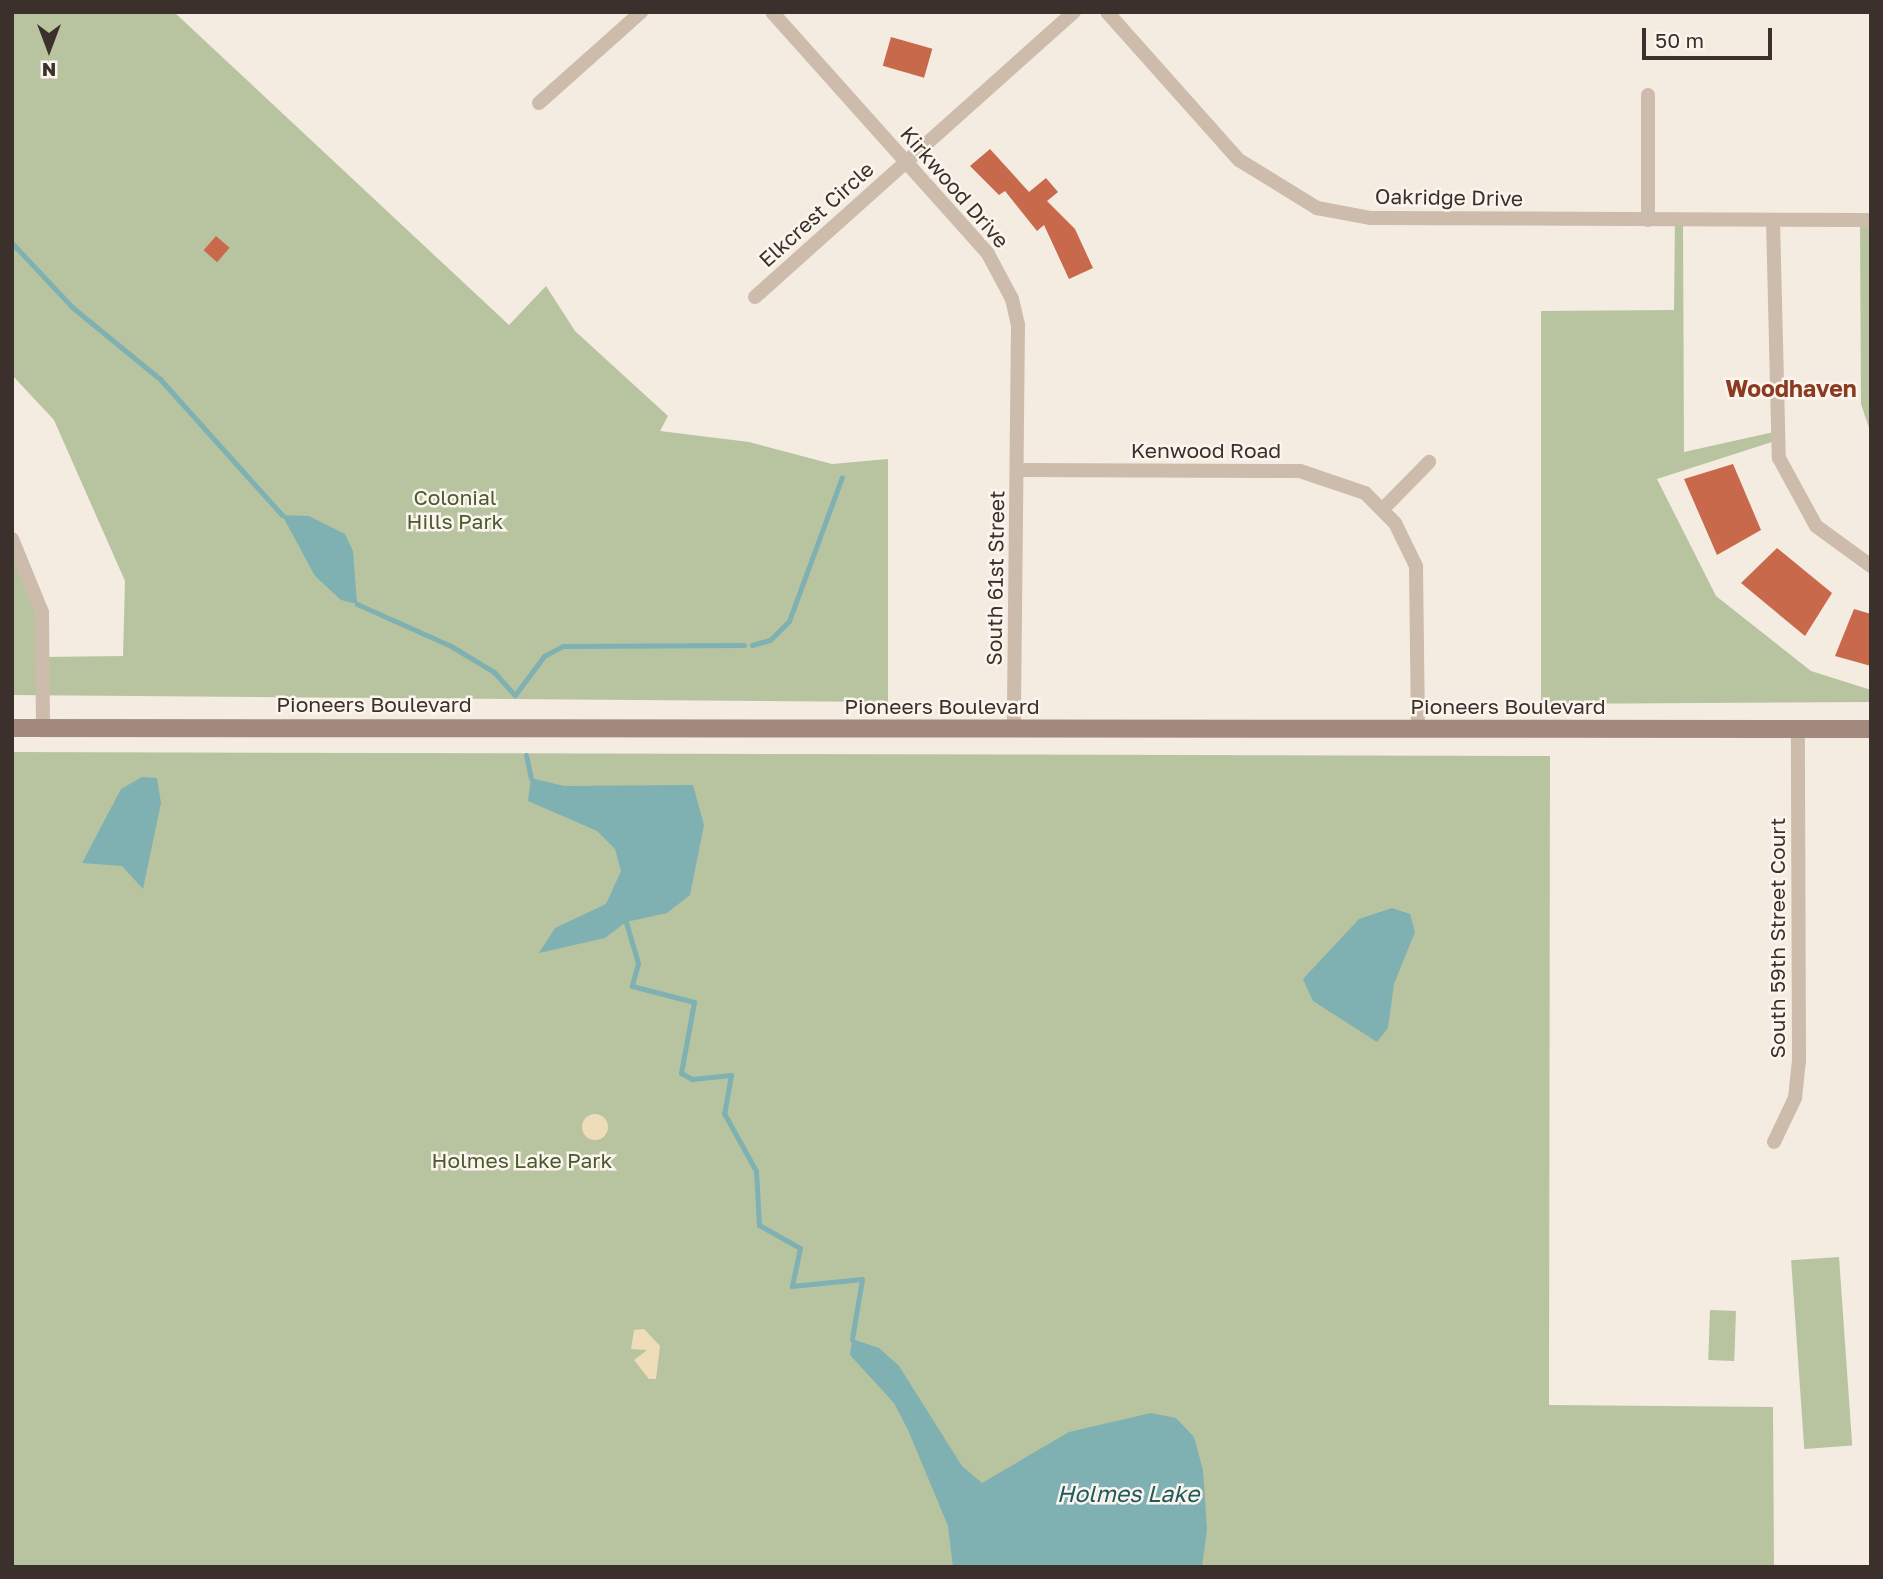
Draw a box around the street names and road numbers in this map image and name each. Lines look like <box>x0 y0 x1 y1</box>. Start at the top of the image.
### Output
street label: Kirkwood Drive <box>895 121 1015 253</box>
street label: Elkcrest Circle <box>754 156 878 272</box>
street label: Oakridge Drive <box>1375 183 1523 211</box>
street label: Kenwood Road <box>1131 437 1281 463</box>
street label: South 61st Street <box>981 490 1009 666</box>
street label: Pioneers Boulevard <box>276 691 472 717</box>
street label: Pioneers Boulevard <box>844 693 1040 719</box>
street label: Pioneers Boulevard <box>1410 693 1606 719</box>
street label: South 59th Street Court <box>1764 818 1790 1058</box>

